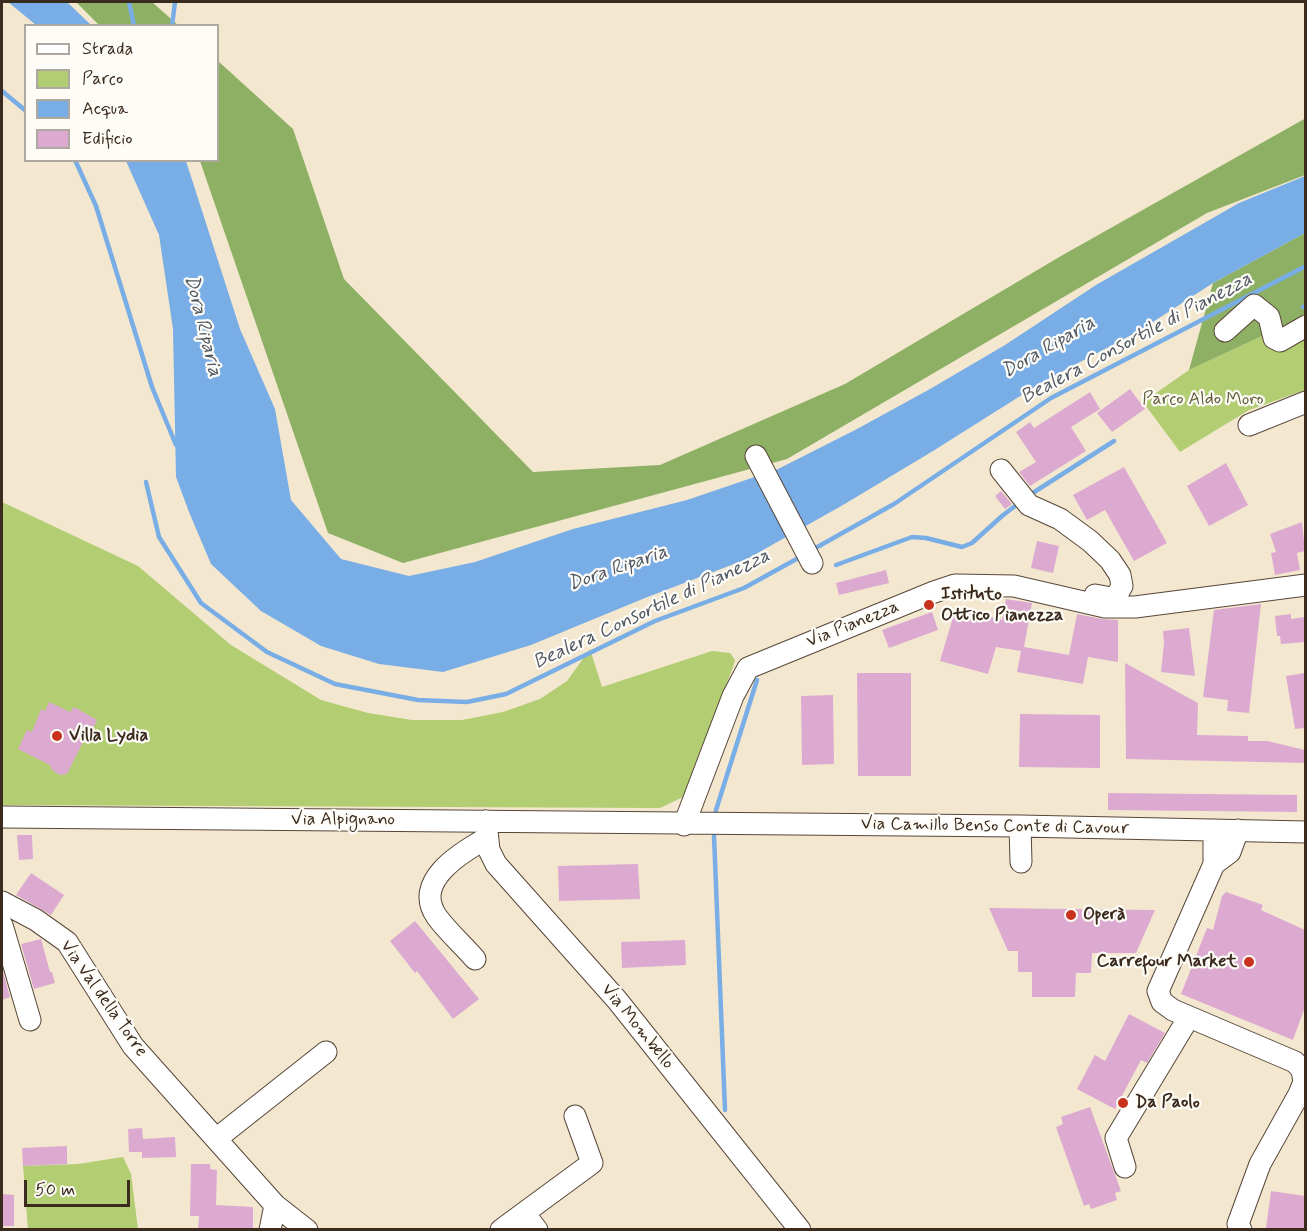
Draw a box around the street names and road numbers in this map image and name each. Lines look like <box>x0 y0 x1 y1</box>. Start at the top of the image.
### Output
street label: Via Pianezza <box>804 597 902 653</box>
street label: Via Alpignano <box>291 809 395 831</box>
street label: Via Camillo Benso Conte di Cavour <box>861 814 1129 840</box>
street label: Via Val della Torre <box>55 936 151 1062</box>
street label: Via Mombello <box>596 980 678 1074</box>

